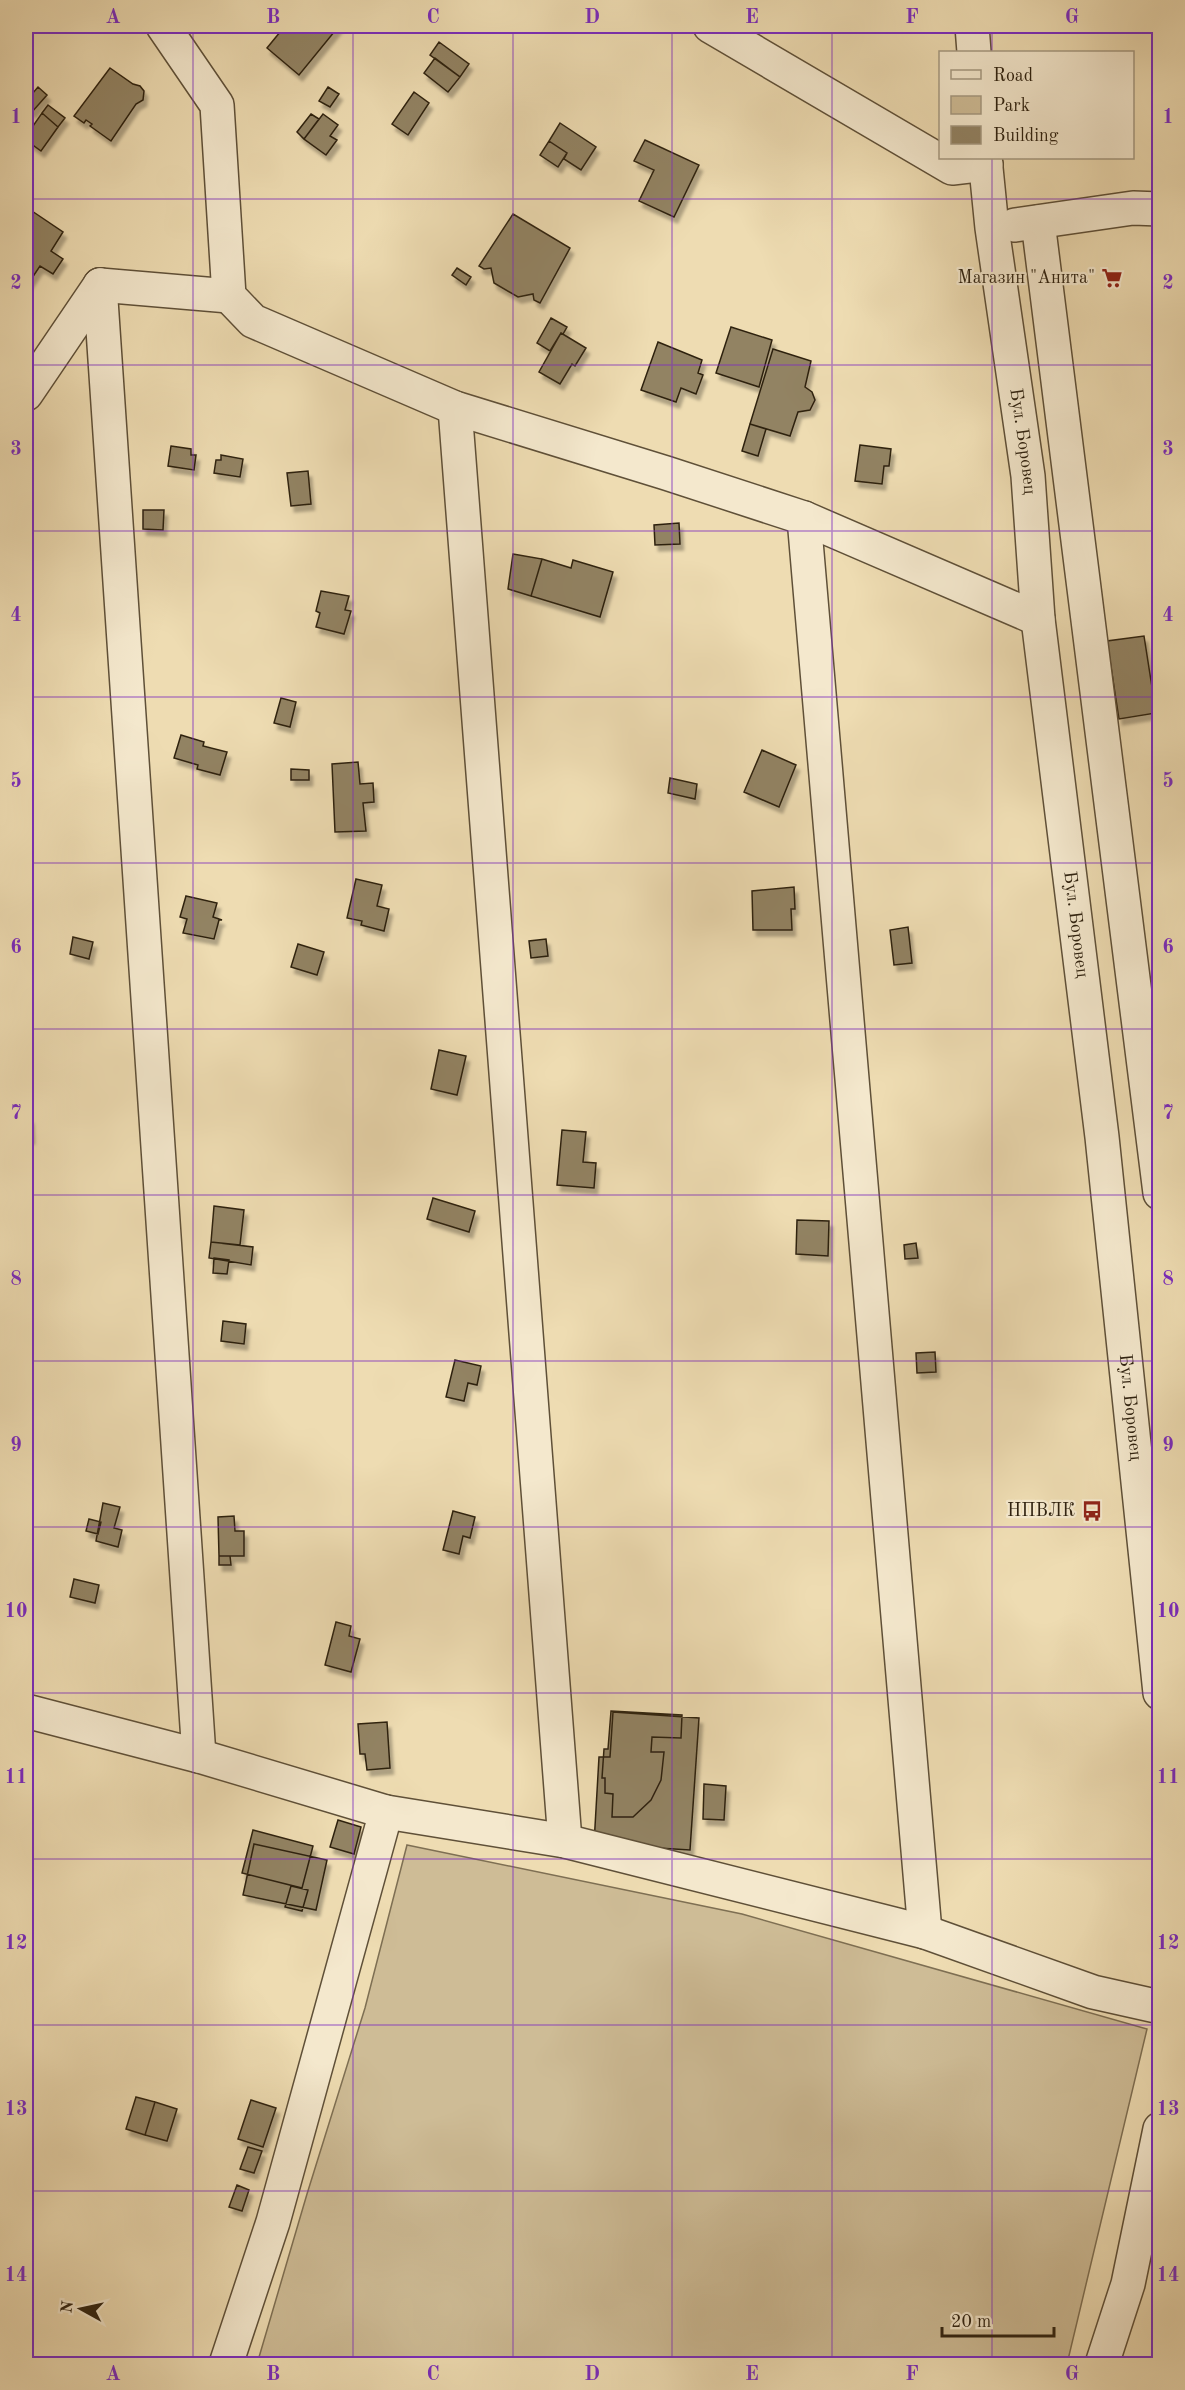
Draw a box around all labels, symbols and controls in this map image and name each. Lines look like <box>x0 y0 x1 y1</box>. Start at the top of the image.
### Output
text: A <box>105 8 121 28</box>
text: B <box>266 8 280 28</box>
text: C <box>426 8 440 28</box>
text: D <box>584 8 600 28</box>
text: E <box>745 8 759 28</box>
text: F <box>905 8 919 28</box>
text: G <box>1065 8 1079 28</box>
legend <box>939 51 1134 159</box>
text: Road <box>993 67 1033 85</box>
text: Park <box>993 97 1030 115</box>
text: 1 <box>10 108 22 128</box>
text: 1 <box>1162 108 1174 128</box>
text: Building <box>993 127 1059 145</box>
supermarket icon: Магазин "Анита" <box>1100 266 1124 290</box>
place label: Магазин "Анита" <box>958 269 1095 287</box>
text: 2 <box>10 274 22 294</box>
text: 2 <box>1162 274 1174 294</box>
street label: Бул. Боровец <box>1006 387 1038 495</box>
text: 3 <box>10 440 22 460</box>
text: 3 <box>1162 440 1174 460</box>
text: 4 <box>10 606 22 626</box>
text: 4 <box>1162 606 1174 626</box>
text: 5 <box>10 771 22 792</box>
text: 5 <box>1162 771 1174 792</box>
street label: Бул. Боровец <box>1060 870 1091 979</box>
text: 6 <box>10 938 22 958</box>
text: 6 <box>1162 938 1174 958</box>
text: 7 <box>10 1104 22 1124</box>
text: 7 <box>1162 1104 1174 1124</box>
text: 8 <box>10 1270 22 1290</box>
text: 8 <box>1162 1270 1174 1290</box>
street label: Бул. Боровец <box>1116 1353 1145 1462</box>
text: 9 <box>10 1436 22 1456</box>
text: 9 <box>1162 1436 1174 1456</box>
bus stop icon: НПВЛК <box>1080 1499 1104 1523</box>
place label: НПВЛК <box>1007 1502 1075 1520</box>
text: 10 <box>4 1602 28 1622</box>
text: 10 <box>1156 1602 1180 1622</box>
text: 11 <box>4 1768 28 1788</box>
text: 11 <box>1156 1768 1180 1788</box>
text: 12 <box>4 1934 28 1954</box>
text: 12 <box>1156 1934 1180 1954</box>
text: 13 <box>4 2100 28 2120</box>
text: 13 <box>1156 2100 1180 2120</box>
text: 14 <box>4 2266 28 2286</box>
text: 14 <box>1156 2266 1180 2286</box>
north arrow <box>51 2279 111 2339</box>
text: N <box>59 2299 77 2314</box>
scale bar <box>942 2300 1054 2338</box>
text: 20 m <box>951 2313 991 2331</box>
text: A <box>105 2365 121 2385</box>
text: B <box>266 2365 280 2385</box>
text: C <box>426 2365 440 2385</box>
text: D <box>584 2365 600 2385</box>
text: E <box>745 2365 759 2385</box>
text: F <box>905 2365 919 2385</box>
text: G <box>1065 2365 1079 2385</box>

